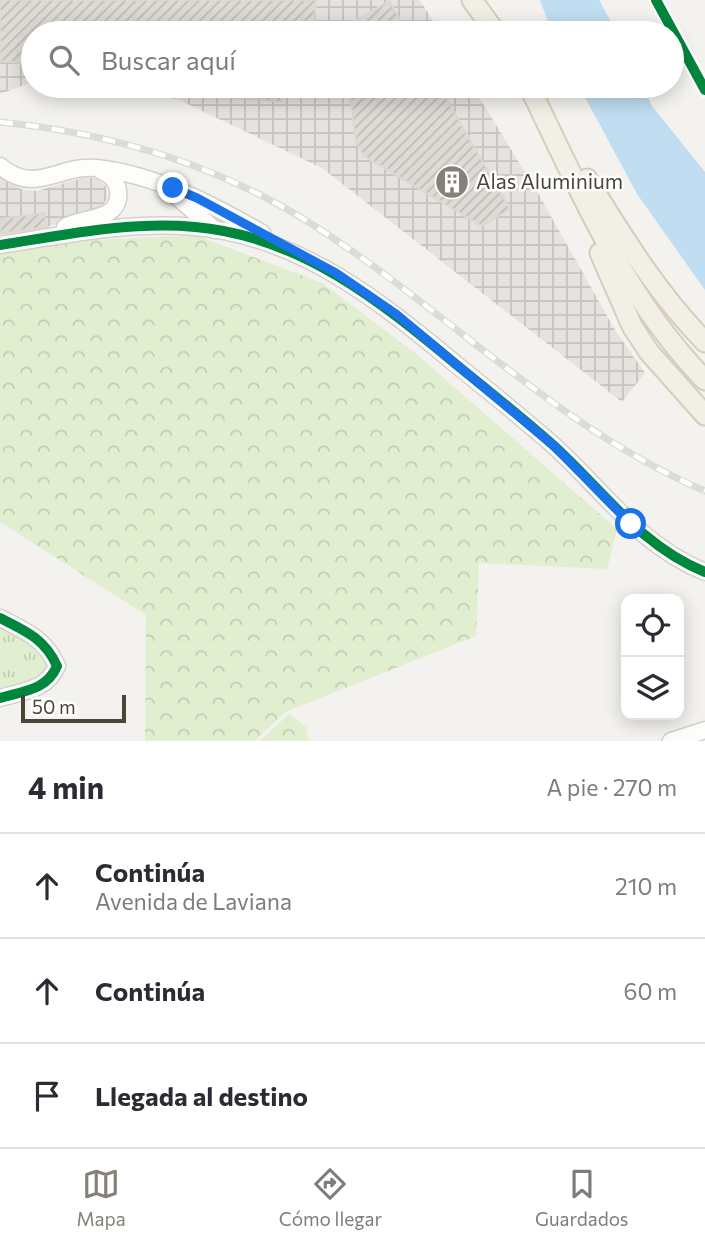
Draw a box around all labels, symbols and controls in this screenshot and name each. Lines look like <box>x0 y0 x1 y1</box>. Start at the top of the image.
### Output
search box <box>21 21 684 98</box>
icon: search <box>45 41 83 79</box>
text: Buscar aquí <box>101 44 236 75</box>
building icon: Alas Aluminium <box>433 163 471 201</box>
place label: Alas Aluminium <box>476 168 623 193</box>
route end <box>157 172 188 203</box>
route start <box>615 508 646 539</box>
map controls <box>621 594 684 720</box>
button: locate <box>621 594 684 657</box>
button: layers <box>621 657 684 720</box>
scale bar <box>21 692 126 724</box>
text: 50 m <box>32 695 76 718</box>
text: 4 min <box>28 768 104 805</box>
text: A pie · 270 m <box>547 773 677 801</box>
text: Continúa <box>95 856 205 887</box>
icon: ahead <box>28 867 66 905</box>
text: 210 m <box>615 872 677 900</box>
text: Avenida de Laviana <box>95 887 292 915</box>
icon: ahead <box>28 972 66 1010</box>
text: Continúa <box>95 975 205 1006</box>
text: 60 m <box>624 977 677 1005</box>
icon: arrive <box>28 1077 66 1115</box>
text: Llegada al destino <box>95 1080 308 1111</box>
tab: Mapa <box>77 1165 126 1230</box>
tab: Cómo llegar <box>279 1165 382 1230</box>
tab: Guardados <box>535 1165 628 1230</box>

